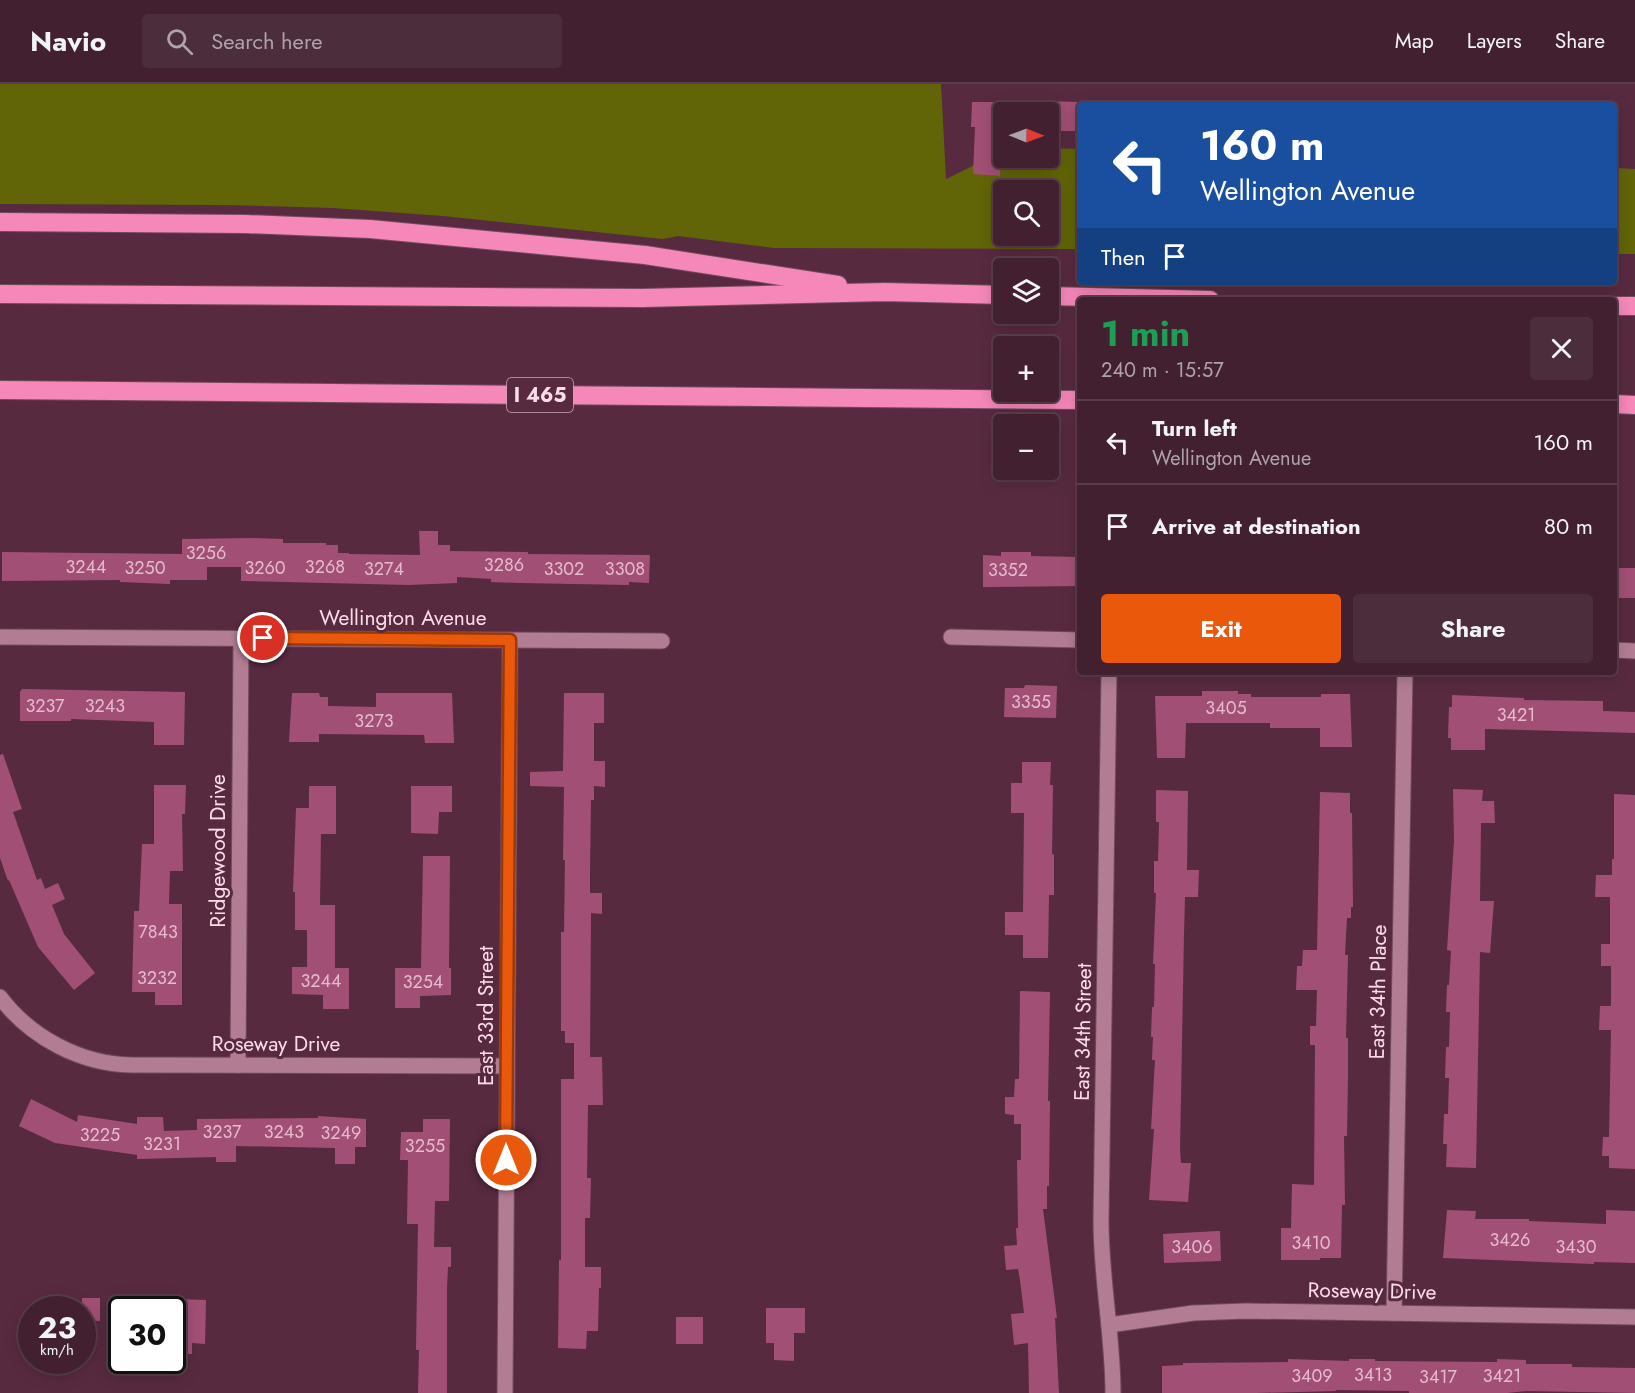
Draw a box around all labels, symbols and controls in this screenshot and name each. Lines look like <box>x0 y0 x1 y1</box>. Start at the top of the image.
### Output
search box <box>142 14 562 68</box>
text: Navio <box>30 21 106 62</box>
icon: search <box>163 25 196 58</box>
text: Search here <box>211 25 322 57</box>
text: Map <box>1395 26 1434 56</box>
text: Layers <box>1467 26 1522 56</box>
text: Share <box>1555 26 1605 56</box>
north arrow <box>993 102 1059 168</box>
map controls <box>993 102 1059 480</box>
text: 160 m <box>1200 115 1324 176</box>
icon: left <box>1101 126 1179 204</box>
text: Wellington Avenue <box>1200 171 1415 210</box>
button: search <box>993 180 1059 246</box>
icon: arrive <box>1158 240 1191 273</box>
text: Then <box>1101 241 1146 273</box>
button: layers <box>993 258 1059 324</box>
text: 1 min <box>1101 307 1190 359</box>
button: close <box>1530 317 1593 380</box>
button: + <box>993 336 1059 402</box>
text: 240 m · 15:57 <box>1101 356 1224 385</box>
road number: I 465 <box>507 378 573 412</box>
text: Turn left <box>1152 412 1237 444</box>
button: − <box>993 414 1059 480</box>
icon: left <box>1101 426 1134 459</box>
text: 160 m <box>1533 426 1593 458</box>
text: Wellington Avenue <box>1152 444 1311 473</box>
icon: arrive <box>1101 510 1134 543</box>
text: Arrive at destination <box>1152 510 1361 542</box>
text: 80 m <box>1544 510 1593 542</box>
house number: 3256 <box>186 540 226 566</box>
house number: 3286 <box>484 552 524 578</box>
house number: 3244 <box>65 554 107 580</box>
house number: 3268 <box>305 554 345 580</box>
house number: 3250 <box>124 555 166 581</box>
house number: 3260 <box>244 555 286 581</box>
house number: 3274 <box>364 556 404 582</box>
house number: 3302 <box>544 556 584 582</box>
house number: 3308 <box>605 556 645 582</box>
house number: 3352 <box>988 557 1028 583</box>
button: Exit <box>1101 594 1341 663</box>
button: Share <box>1353 594 1593 663</box>
street label: Wellington Avenue <box>319 603 487 633</box>
pin <box>237 612 288 663</box>
icon: arrive <box>246 621 279 654</box>
house number: 3355 <box>1011 689 1051 715</box>
house number: 3237 <box>25 693 65 719</box>
house number: 3243 <box>85 693 125 719</box>
house number: 3405 <box>1205 695 1247 721</box>
house number: 3421 <box>1497 702 1535 728</box>
house number: 3273 <box>354 708 394 734</box>
street label: Ridgewood Drive <box>203 774 233 928</box>
house number: 7843 <box>138 919 178 945</box>
street label: East 34th Place <box>1362 924 1394 1060</box>
street label: East 33rd Street <box>471 946 501 1086</box>
street label: East 34th Street <box>1067 963 1099 1101</box>
house number: 3232 <box>137 965 177 991</box>
house number: 3244 <box>300 968 342 994</box>
house number: 3254 <box>403 969 443 995</box>
street label: Roseway Drive <box>212 1029 341 1059</box>
house number: 3237 <box>202 1119 242 1145</box>
house number: 3243 <box>264 1119 304 1145</box>
house number: 3249 <box>321 1120 361 1146</box>
house number: 3225 <box>80 1122 120 1148</box>
position arrow <box>474 1128 538 1192</box>
house number: 3231 <box>143 1131 181 1157</box>
house number: 3255 <box>405 1133 445 1159</box>
house number: 3426 <box>1490 1227 1530 1253</box>
house number: 3410 <box>1291 1230 1331 1256</box>
house number: 3406 <box>1171 1234 1213 1260</box>
house number: 3430 <box>1556 1234 1597 1260</box>
street label: Roseway Drive <box>1307 1275 1437 1307</box>
speed limit sign: 30 <box>108 1296 186 1374</box>
text: 23 <box>38 1306 76 1349</box>
text: km/h <box>40 1339 74 1361</box>
house number: 3413 <box>1354 1362 1392 1388</box>
house number: 3409 <box>1291 1363 1333 1389</box>
house number: 3421 <box>1483 1363 1521 1389</box>
house number: 3417 <box>1419 1364 1457 1390</box>

